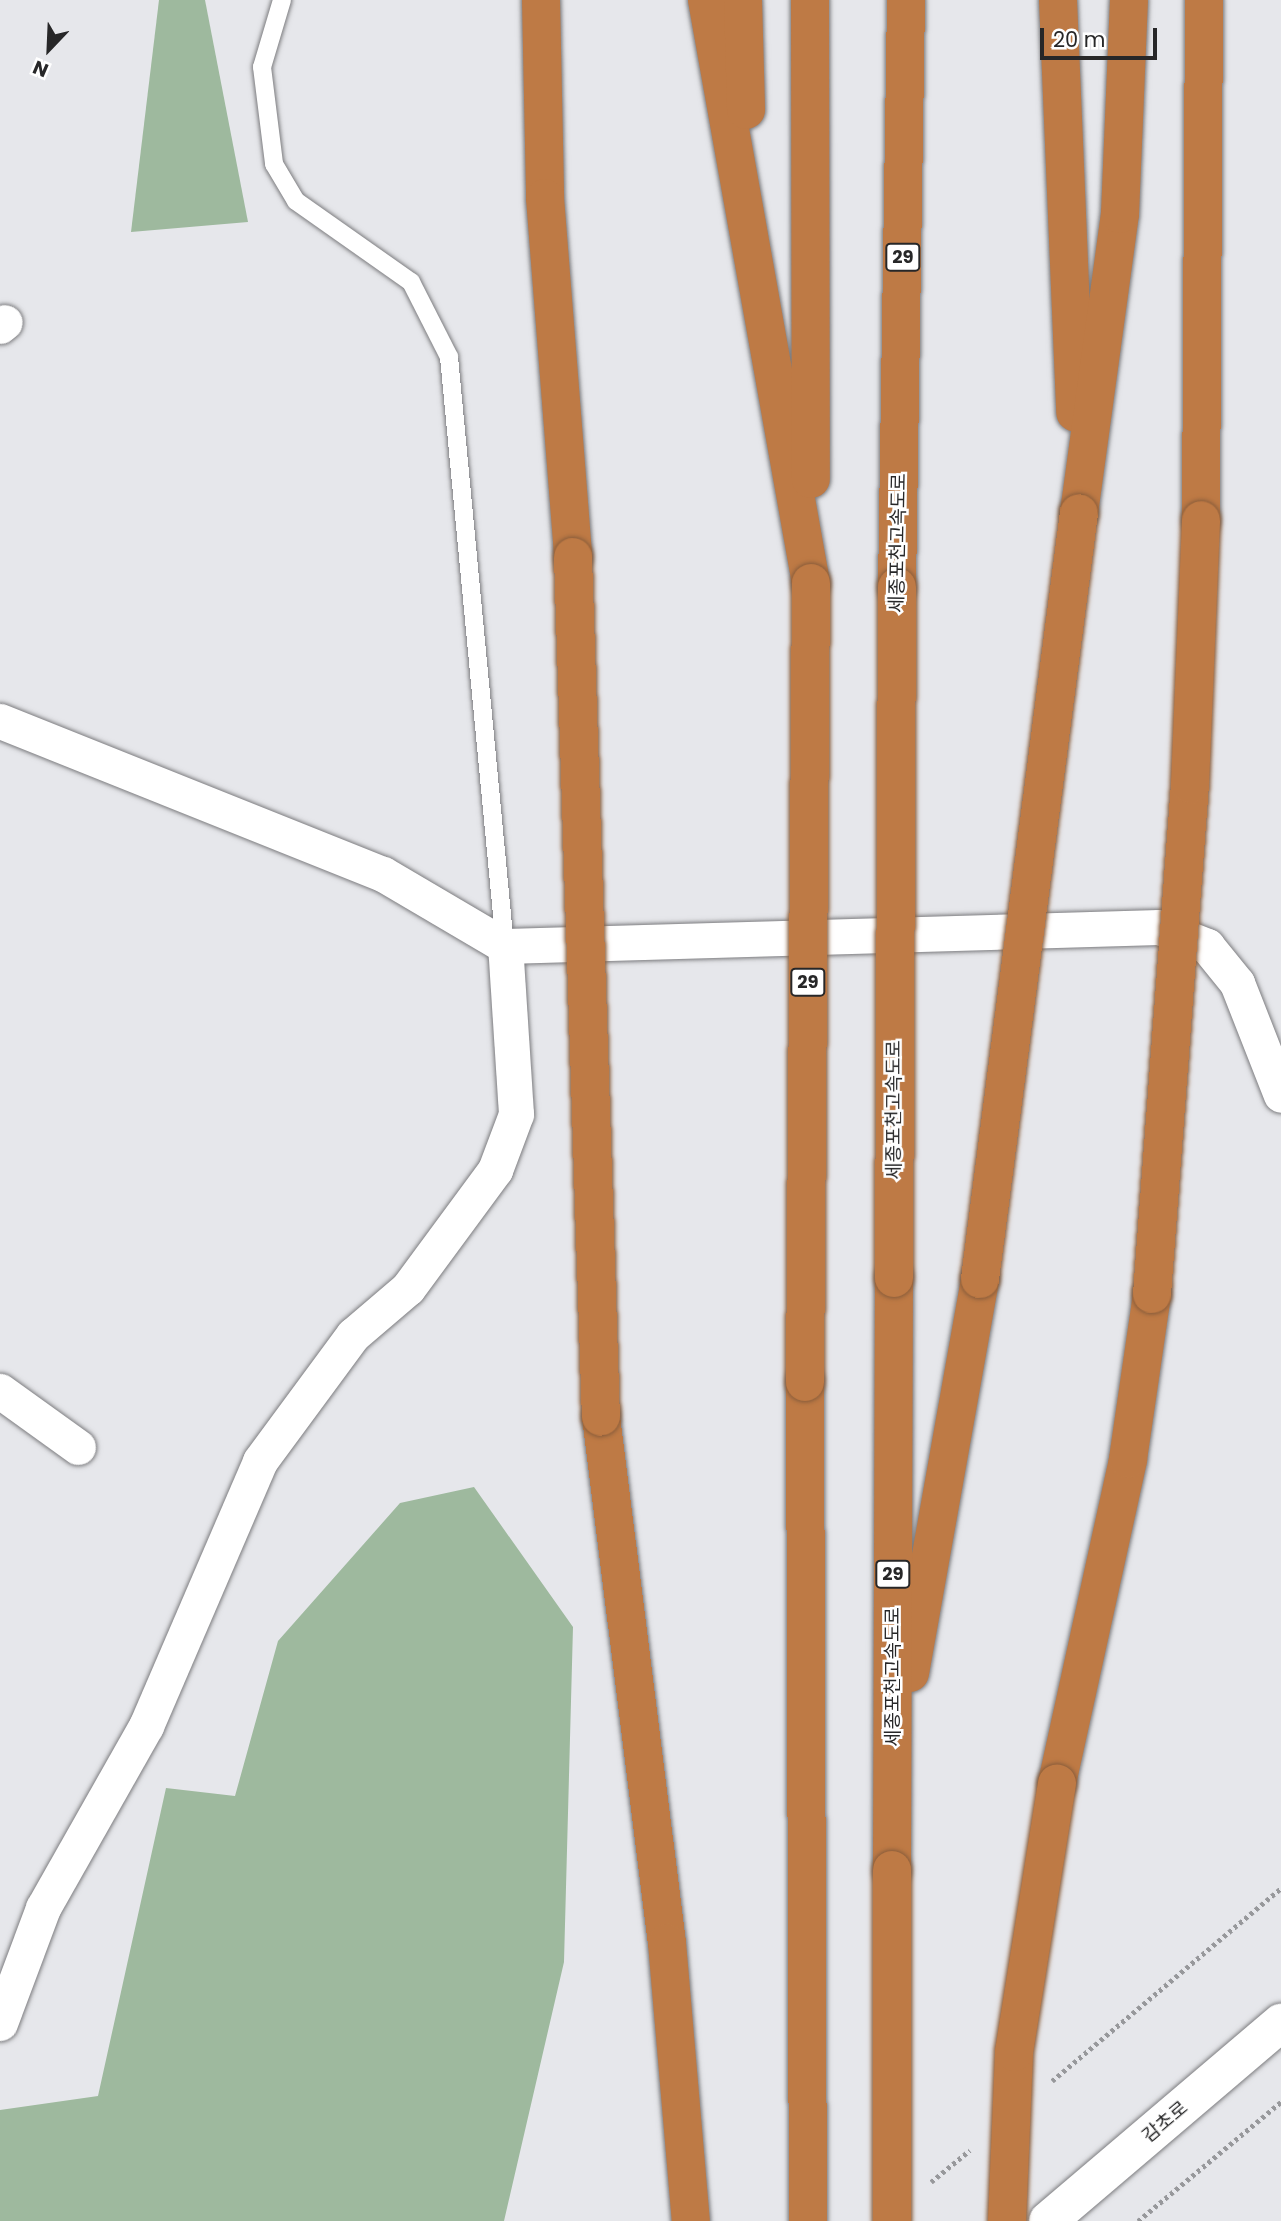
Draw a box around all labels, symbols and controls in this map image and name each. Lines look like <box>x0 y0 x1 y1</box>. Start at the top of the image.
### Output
north arrow <box>14 14 84 84</box>
scale bar <box>1043 14 1160 58</box>
text: 20 m <box>1053 25 1106 54</box>
text: N <box>29 54 52 84</box>
road number: 29 <box>884 243 922 272</box>
street label: 세종포천고속도로 <box>885 473 911 613</box>
road number: 29 <box>789 967 827 996</box>
street label: 세종포천고속도로 <box>883 1040 905 1180</box>
road number: 29 <box>874 1560 912 1588</box>
street label: 세종포천고속도로 <box>882 1607 904 1747</box>
street label: 감초로 <box>1138 2096 1192 2148</box>

